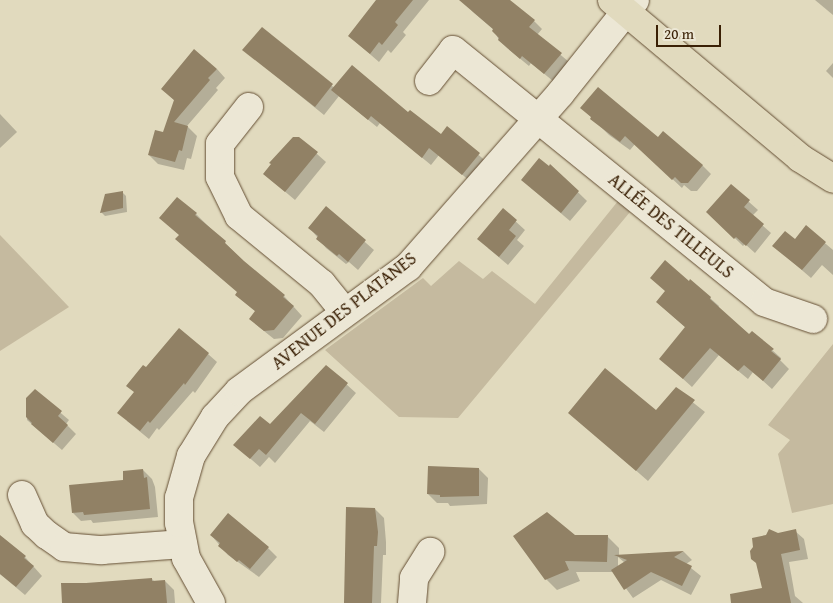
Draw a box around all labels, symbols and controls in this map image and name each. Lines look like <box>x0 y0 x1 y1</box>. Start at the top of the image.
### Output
scale bar <box>658 15 723 47</box>
text: 20 m <box>664 23 694 44</box>
street label: ALLÉE DES TILLEULS <box>604 169 738 283</box>
street label: AVENUE DES PLATANES <box>267 248 421 374</box>

